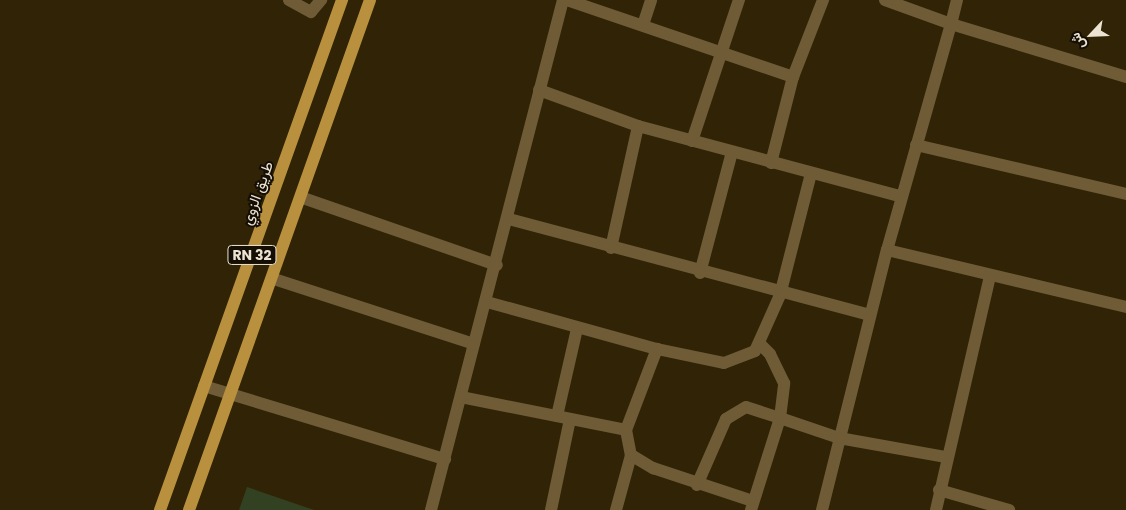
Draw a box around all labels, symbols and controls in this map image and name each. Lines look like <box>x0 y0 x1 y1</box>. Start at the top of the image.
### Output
north arrow <box>1066 10 1116 60</box>
text: ش <box>1065 29 1090 53</box>
street label: طريق الزوي <box>237 159 277 227</box>
road number: RN 32 <box>227 244 277 266</box>

